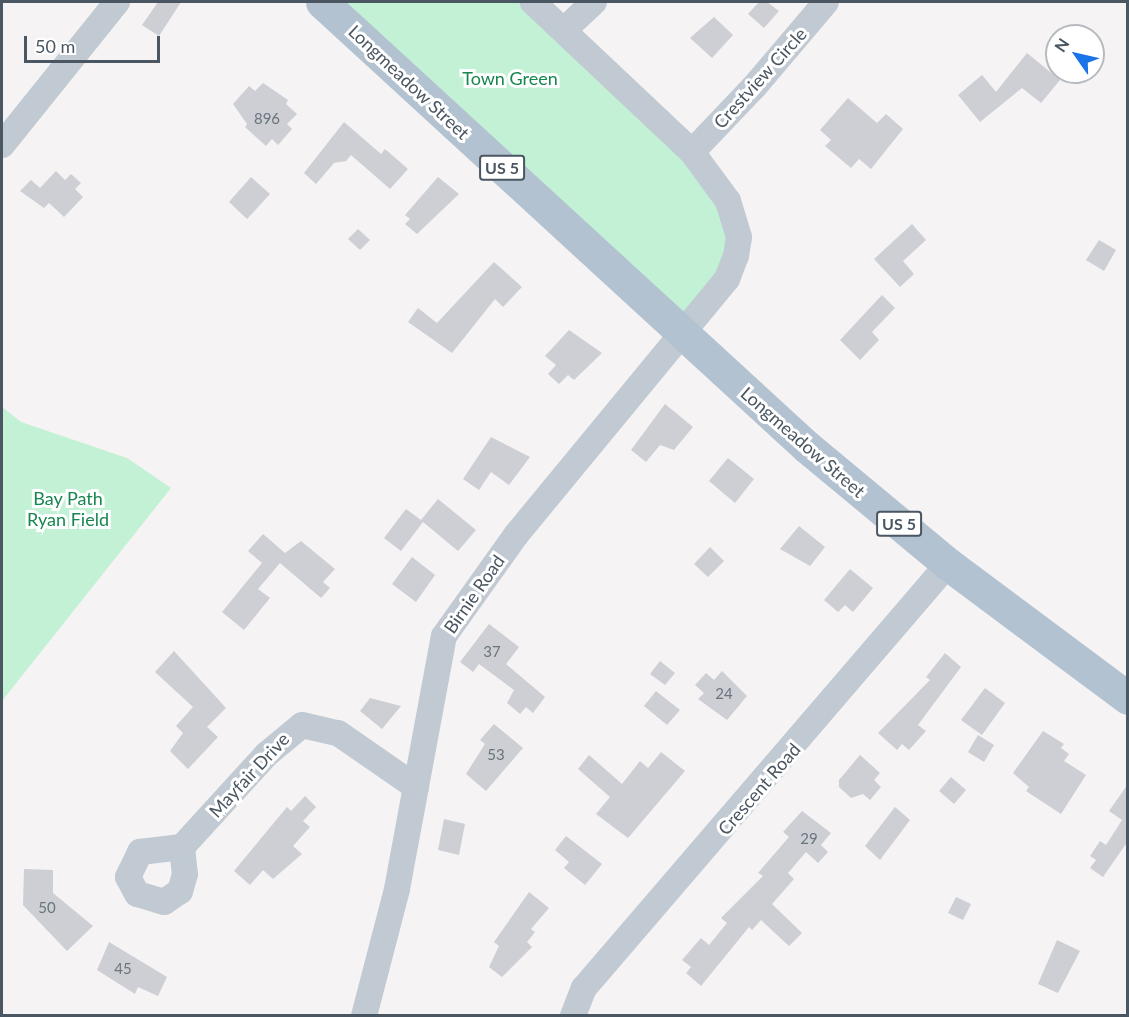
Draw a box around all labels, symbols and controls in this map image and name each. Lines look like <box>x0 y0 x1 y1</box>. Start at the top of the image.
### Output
street label: Longmeadow Street <box>344 20 474 144</box>
street label: Crestview Circle <box>709 23 811 133</box>
scale bar <box>27 24 164 62</box>
north arrow <box>1045 24 1105 84</box>
text: N <box>1050 34 1073 55</box>
text: 50 m <box>35 35 75 57</box>
park label: Town Green <box>462 67 558 89</box>
house number: 896 <box>254 110 280 128</box>
road number: US 5 <box>478 155 526 181</box>
street label: Longmeadow Street <box>736 382 870 502</box>
park label: Bay Path Ryan Field <box>27 488 109 530</box>
road number: US 5 <box>875 511 923 537</box>
street label: Birnie Road <box>439 551 509 637</box>
house number: 37 <box>483 643 501 661</box>
house number: 24 <box>715 685 733 703</box>
street label: Mayfair Drive <box>204 728 294 822</box>
street label: Crescent Road <box>713 739 805 839</box>
house number: 53 <box>487 746 505 764</box>
house number: 29 <box>800 830 818 848</box>
house number: 50 <box>38 899 56 917</box>
house number: 45 <box>114 960 132 978</box>

